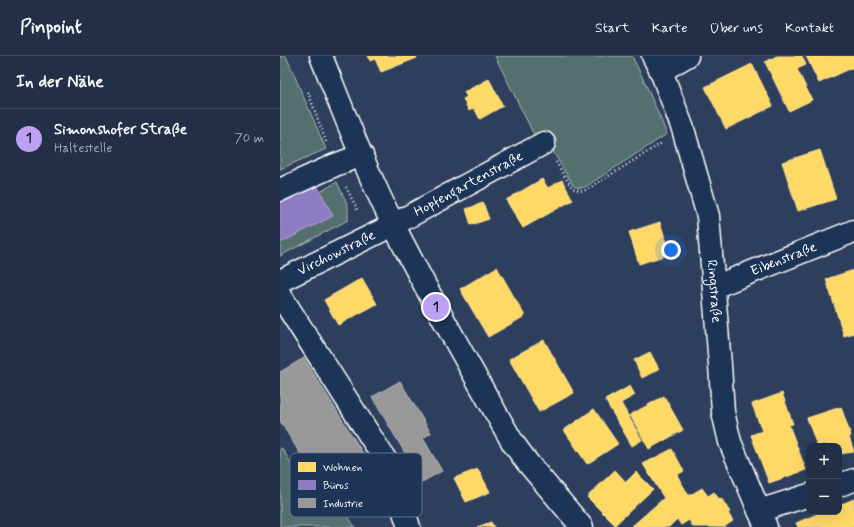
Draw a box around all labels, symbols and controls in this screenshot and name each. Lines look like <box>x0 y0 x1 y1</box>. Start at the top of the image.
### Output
text: Pinpoint <box>20 15 82 40</box>
text: Start <box>595 19 630 37</box>
text: Karte <box>652 19 687 37</box>
text: Über uns <box>709 19 763 37</box>
text: Kontakt <box>785 19 834 37</box>
text: In der Nähe <box>16 71 104 93</box>
text: Simonshofer Straße <box>54 120 187 140</box>
text: 1 <box>26 130 32 147</box>
text: 70 m <box>235 130 264 147</box>
text: Haltestelle <box>54 140 112 157</box>
street label: Hopfengartenstraße <box>411 147 526 221</box>
street label: Virchowstraße <box>294 226 379 280</box>
street label: Eibenstraße <box>748 238 819 280</box>
your location <box>661 240 681 260</box>
street label: Ringstraße <box>703 259 726 324</box>
pin: 1 <box>423 292 449 322</box>
map controls <box>806 443 842 515</box>
button: + <box>806 443 842 479</box>
legend <box>290 453 422 517</box>
text: Wohnen <box>323 461 362 475</box>
text: Büros <box>323 479 349 493</box>
button: − <box>806 479 842 515</box>
text: Industrie <box>323 497 363 511</box>

